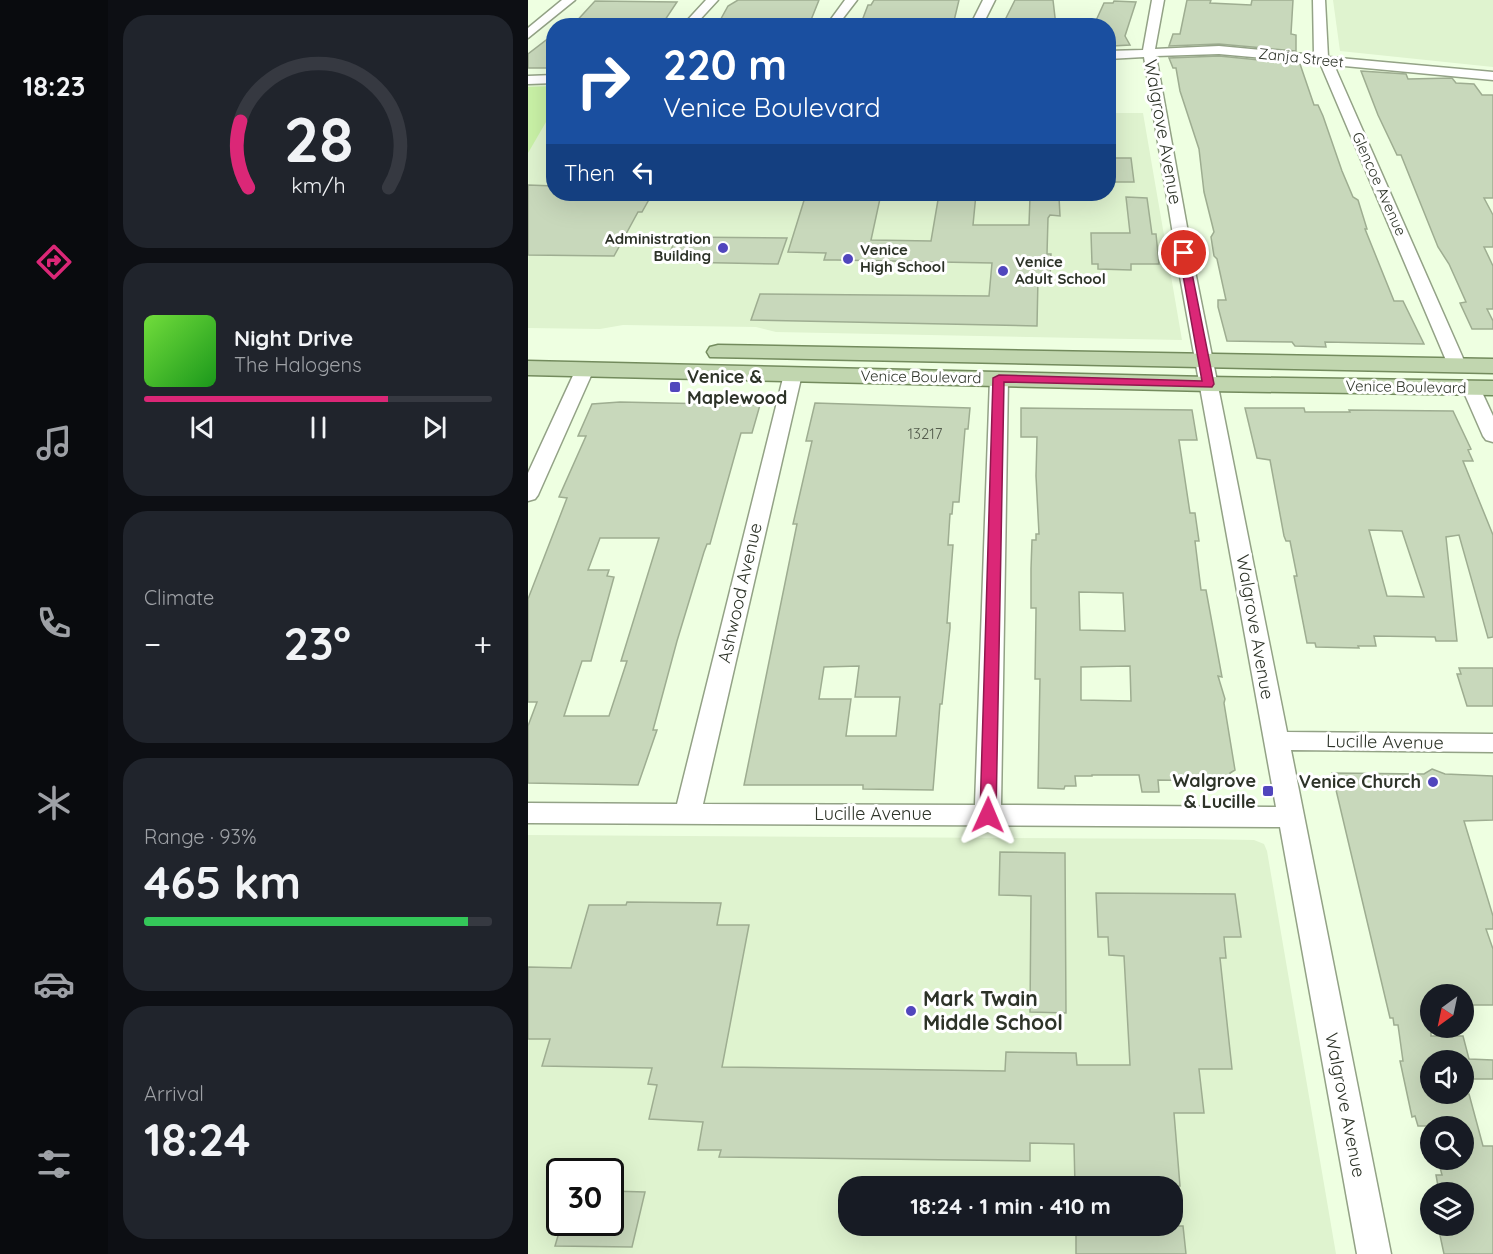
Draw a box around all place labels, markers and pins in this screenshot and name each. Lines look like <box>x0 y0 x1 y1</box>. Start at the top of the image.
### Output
pin <box>1158 227 1209 278</box>
place label: Administration Building <box>605 229 711 265</box>
place label: Venice High School <box>860 240 945 276</box>
marker: Administration Building <box>716 241 730 255</box>
marker: Venice High School <box>841 252 855 266</box>
place label: Venice Adult School <box>1015 252 1106 288</box>
marker: Venice Adult School <box>996 264 1010 278</box>
place label: Venice & Maplewood <box>687 365 787 409</box>
marker: Venice & Maplewood <box>668 380 682 394</box>
place label: Walgrove & Lucille <box>1173 769 1256 813</box>
place label: Venice Church <box>1299 770 1421 793</box>
marker: Venice Church <box>1426 775 1440 789</box>
marker: Walgrove & Lucille <box>1261 784 1275 798</box>
place label: Mark Twain Middle School <box>923 985 1063 1035</box>
marker: Mark Twain Middle School <box>904 1004 918 1018</box>

